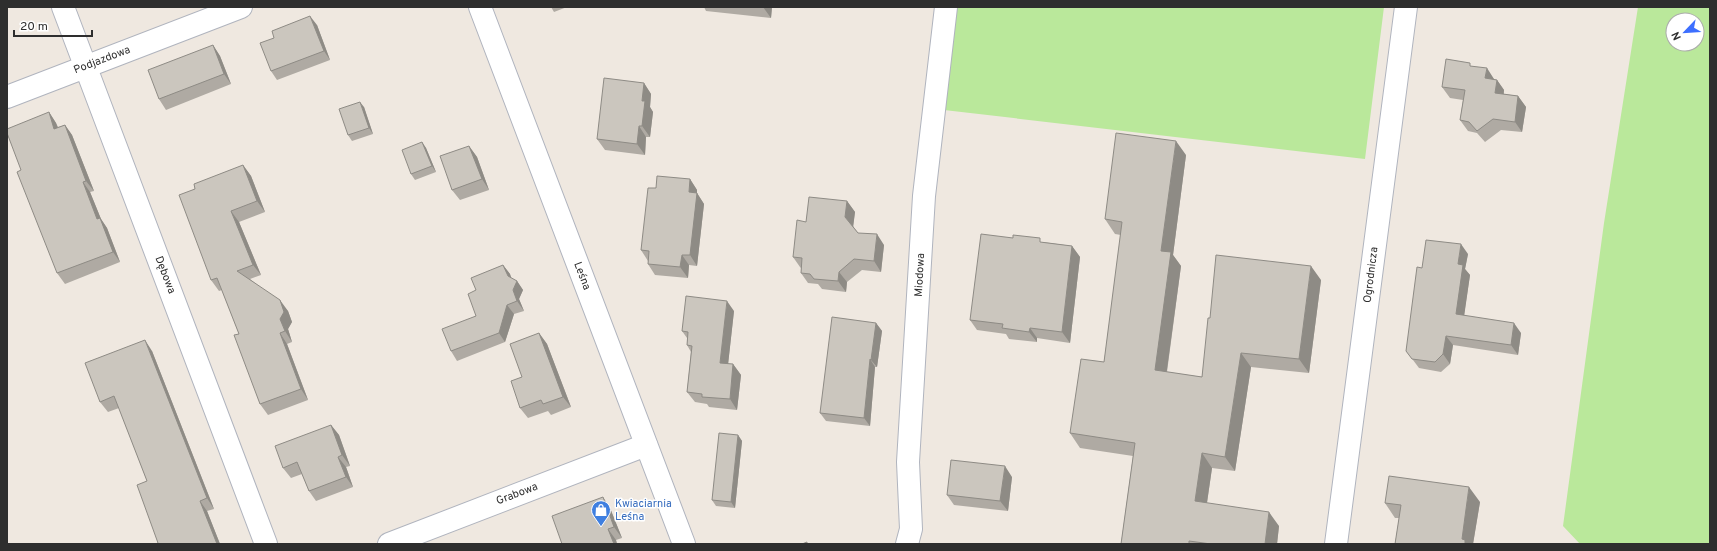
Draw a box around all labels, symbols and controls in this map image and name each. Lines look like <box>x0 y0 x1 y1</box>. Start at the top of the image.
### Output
scale bar <box>14 12 92 38</box>
north arrow <box>1665 12 1705 52</box>
text: 20 m <box>20 19 48 35</box>
text: N <box>1669 29 1685 42</box>
street label: Podjazdowa <box>72 43 133 77</box>
street label: Ogrodnicza <box>1361 246 1381 304</box>
street label: Miodowa <box>912 253 928 297</box>
street label: Dębowa <box>151 254 179 296</box>
street label: Leśna <box>570 260 594 292</box>
street label: Grabowa <box>494 480 540 508</box>
place label: Kwiaciarnia Leśna <box>615 497 672 524</box>
shop icon: Kwiaciarnia Leśna <box>590 499 612 527</box>

